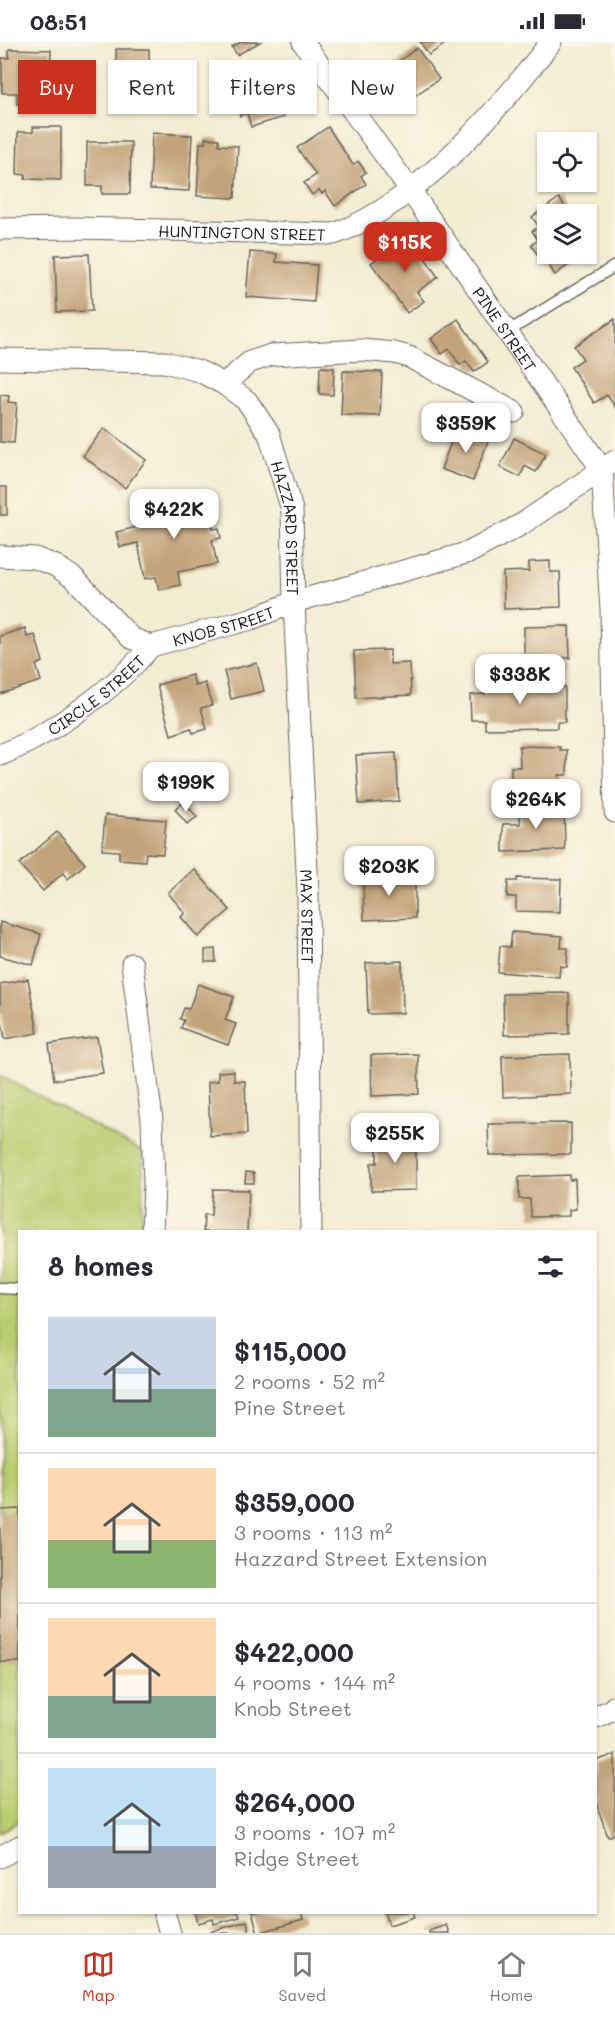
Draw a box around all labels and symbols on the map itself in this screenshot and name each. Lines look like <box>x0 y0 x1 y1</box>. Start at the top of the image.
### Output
street label: HUNTINGTON STREET <box>158 219 326 244</box>
pin: $115K <box>363 222 447 273</box>
street label: PINE STREET <box>469 282 542 375</box>
pin: $359K <box>424 403 508 454</box>
street label: HAZZARD STREET <box>267 458 304 596</box>
pin: $422K <box>132 489 216 540</box>
street label: KNOB STREET <box>170 600 277 650</box>
street label: CIRCLE STREET <box>43 650 149 739</box>
pin: $338K <box>478 654 562 705</box>
pin: $199K <box>144 762 228 813</box>
pin: $264K <box>494 779 578 830</box>
pin: $203K <box>347 846 431 897</box>
street label: MAX STREET <box>296 869 319 964</box>
pin: $255K <box>353 1113 437 1164</box>

